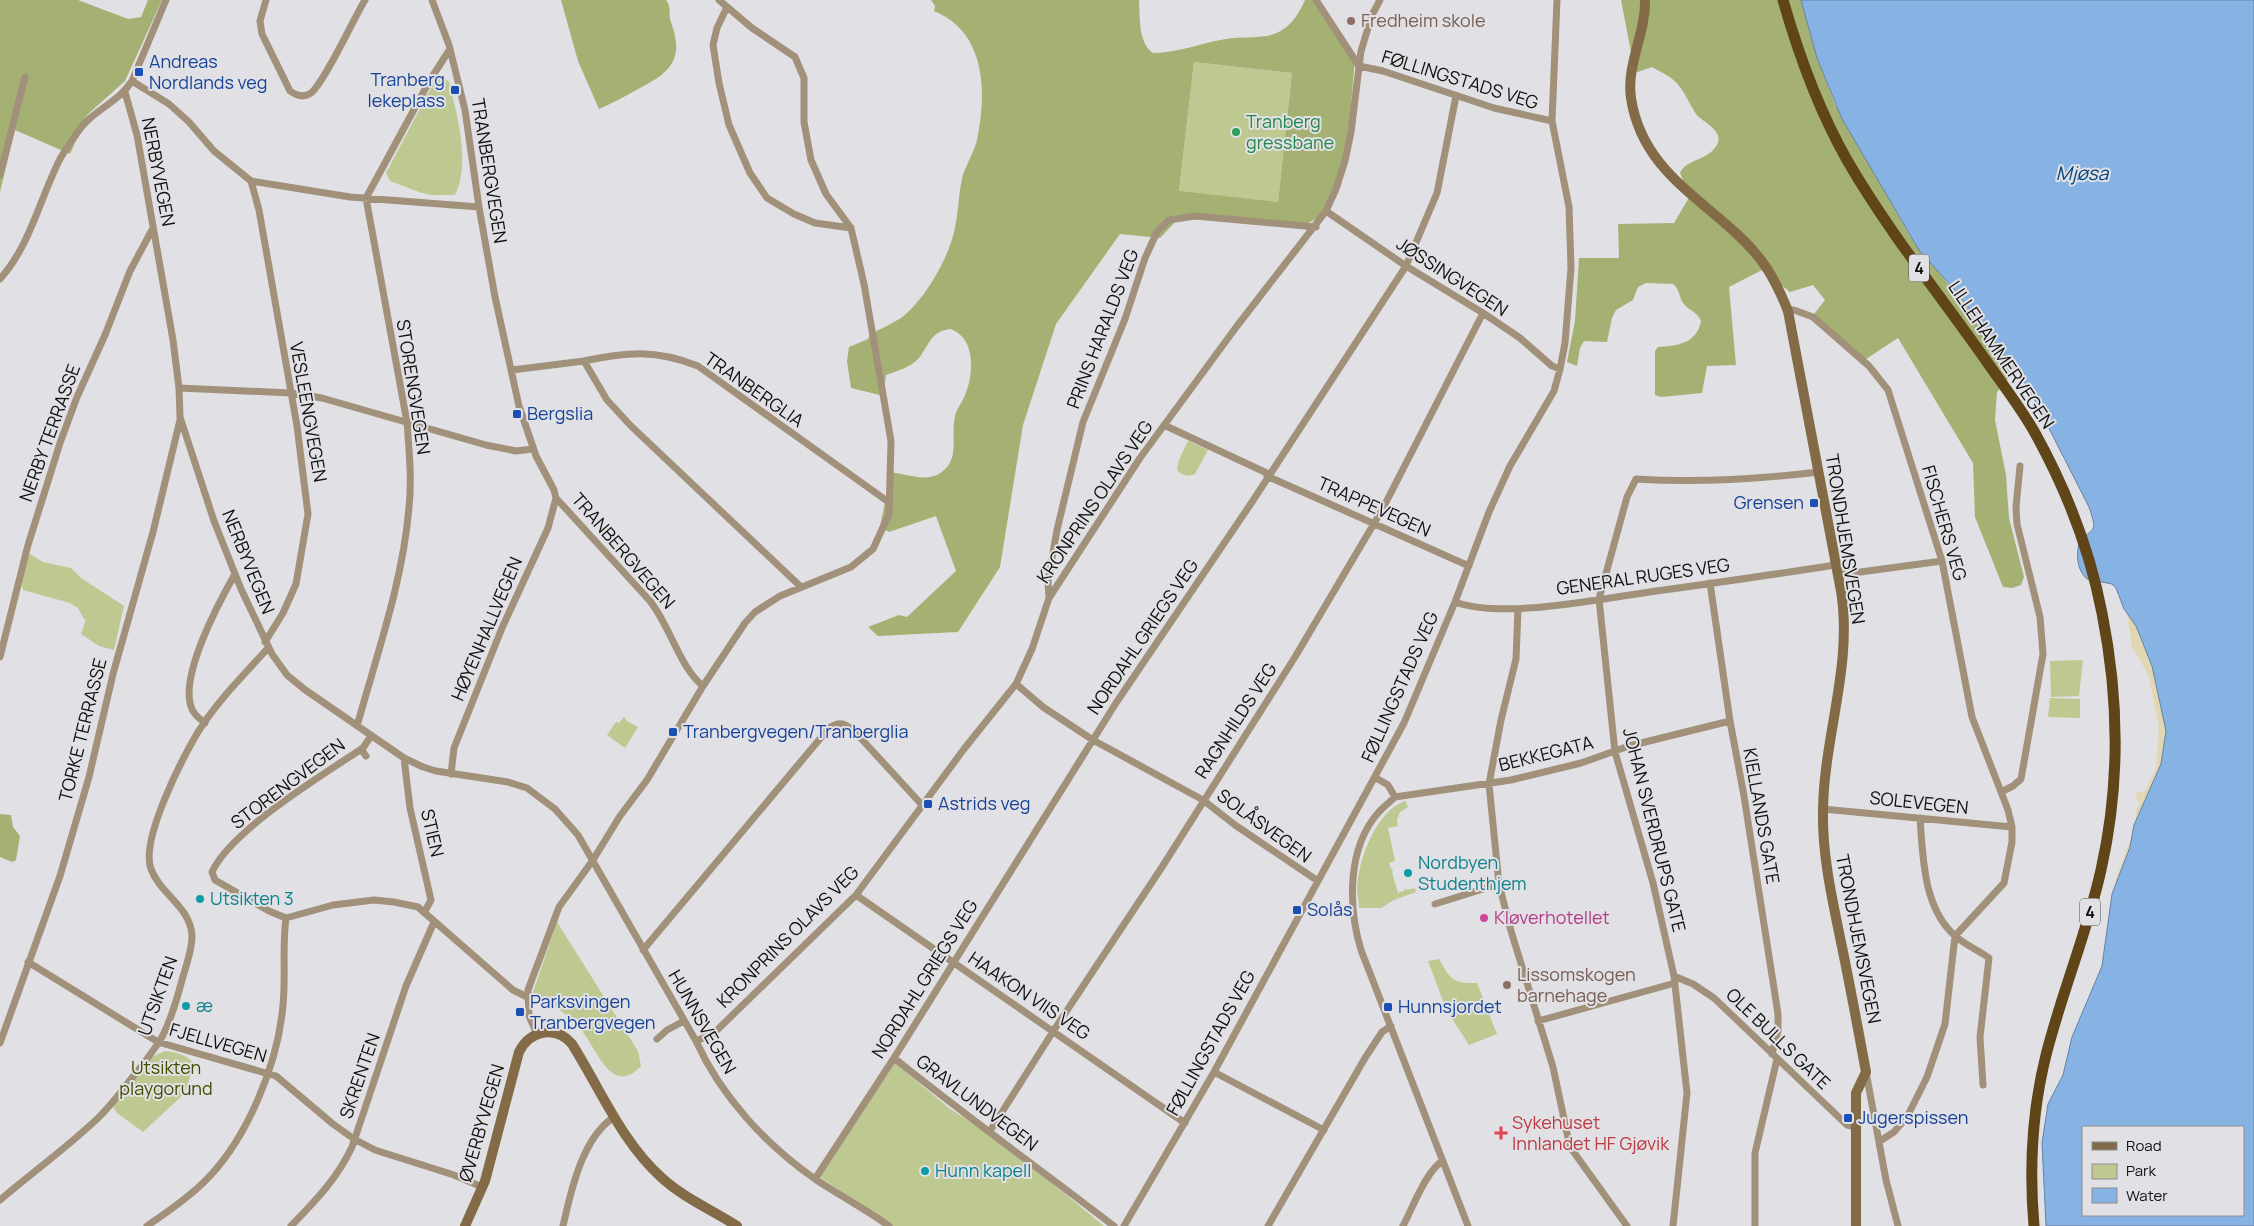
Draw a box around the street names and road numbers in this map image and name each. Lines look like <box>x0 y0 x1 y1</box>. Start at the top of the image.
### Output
street label: FØLLINGSTADS VEG <box>1379 44 1542 114</box>
street label: TRANBERGVEGEN <box>467 97 513 245</box>
street label: NERBYVEGEN <box>137 115 181 228</box>
street label: JØSSINGVEGEN <box>1392 231 1513 321</box>
street label: PRINS HARALDS VEG <box>1061 245 1144 412</box>
road number: 4 <box>1909 254 1929 282</box>
street label: LILLEHAMMERVEGEN <box>1943 276 2060 433</box>
street label: STORENGVEGEN <box>391 317 437 456</box>
street label: VESLEENGVEGEN <box>285 340 333 484</box>
street label: TRANBERGLIA <box>700 346 809 433</box>
street label: NERBY TERRASSE <box>13 361 85 505</box>
street label: KRONPRINS OLAVS VEG <box>1031 415 1158 588</box>
street label: TRONDHJEMSVEGEN <box>1821 452 1871 626</box>
street label: FISCHERS VEG <box>1917 462 1973 584</box>
street label: TRAPPEVEGEN <box>1314 470 1435 542</box>
street label: TRANBERGVEGEN <box>567 487 681 613</box>
street label: NERBYVEGEN <box>217 506 281 617</box>
street label: GENERAL RUGES VEG <box>1555 552 1731 600</box>
street label: HØYENHALLVEGEN <box>445 553 527 704</box>
street label: NORDAHL GRIEGS VEG <box>1081 554 1203 719</box>
street label: FØLLINGSTADS VEG <box>1355 607 1443 766</box>
street label: TORKE TERRASSE <box>53 655 111 804</box>
street label: RAGNHILDS VEG <box>1189 658 1282 783</box>
street label: JOHAN SVERDRUPS GATE <box>1618 725 1692 934</box>
street label: BEKKEGATA <box>1496 730 1596 776</box>
street label: STORENGVEGEN <box>226 732 349 834</box>
street label: KIELLANDS GATE <box>1738 746 1786 886</box>
street label: SOLÅSVEGEN <box>1213 783 1317 868</box>
street label: SOLEVEGEN <box>1868 785 1970 819</box>
street label: STIEN <box>416 806 450 859</box>
street label: TRONDHJEMSVEGEN <box>1831 852 1887 1026</box>
street label: KRONPRINS OLAVS VEG <box>711 860 864 1013</box>
street label: NORDAHL GRIEGS VEG <box>866 894 983 1062</box>
road number: 4 <box>2080 899 2100 926</box>
street label: HAAKON VIIS VEG <box>964 946 1095 1045</box>
street label: UTSIKTEN <box>132 953 182 1039</box>
street label: HUNNSVEGEN <box>663 965 742 1078</box>
street label: FØLLINGSTADS VEG <box>1160 965 1260 1119</box>
street label: OLE BULLS GATE <box>1721 982 1836 1094</box>
street label: FJELLVEGEN <box>167 1017 270 1067</box>
street label: SKRENTEN <box>333 1030 385 1122</box>
street label: GRAVLUNDVEGEN <box>912 1049 1043 1156</box>
street label: ØVERBYVEGEN <box>453 1061 509 1184</box>

